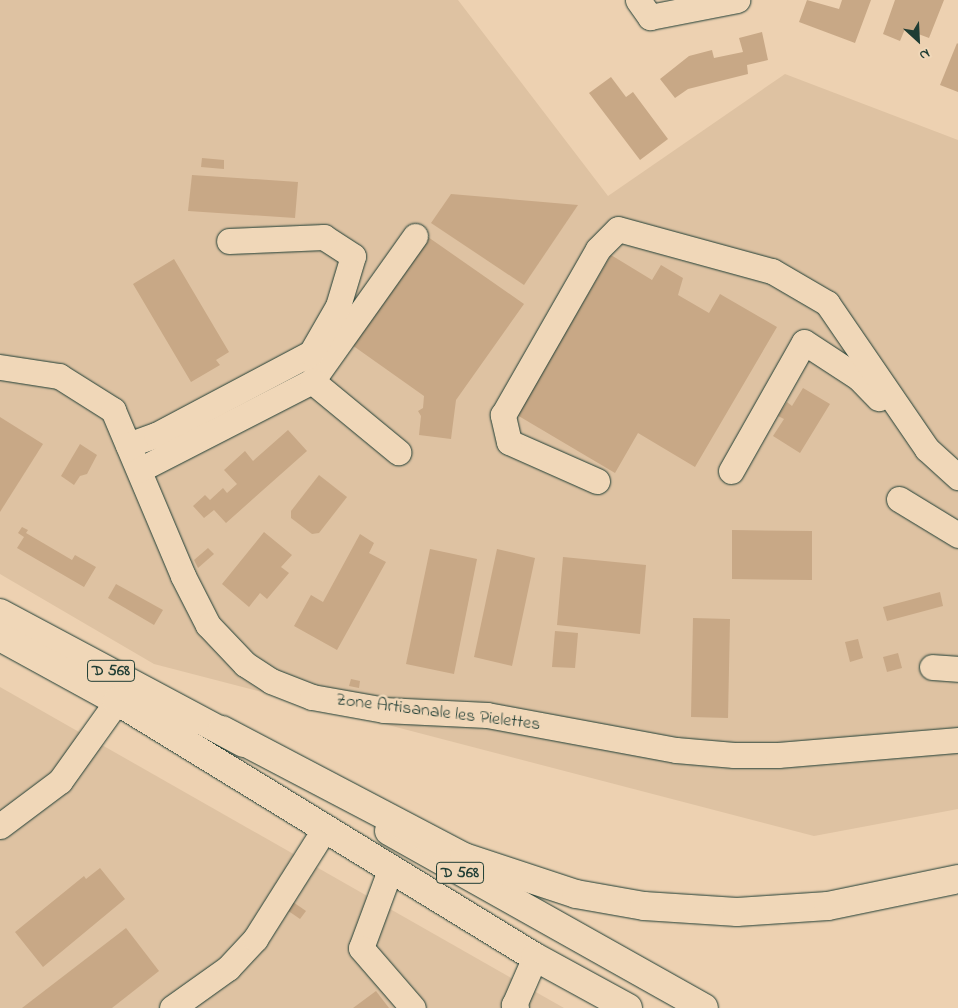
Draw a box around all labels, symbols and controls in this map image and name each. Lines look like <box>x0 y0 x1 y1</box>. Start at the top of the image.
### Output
north arrow <box>893 15 943 65</box>
text: N <box>916 43 933 66</box>
road number: D 568 <box>86 658 136 684</box>
street label: Zone Artisanale les Pielettes <box>335 690 541 736</box>
road number: D 568 <box>435 860 485 886</box>

